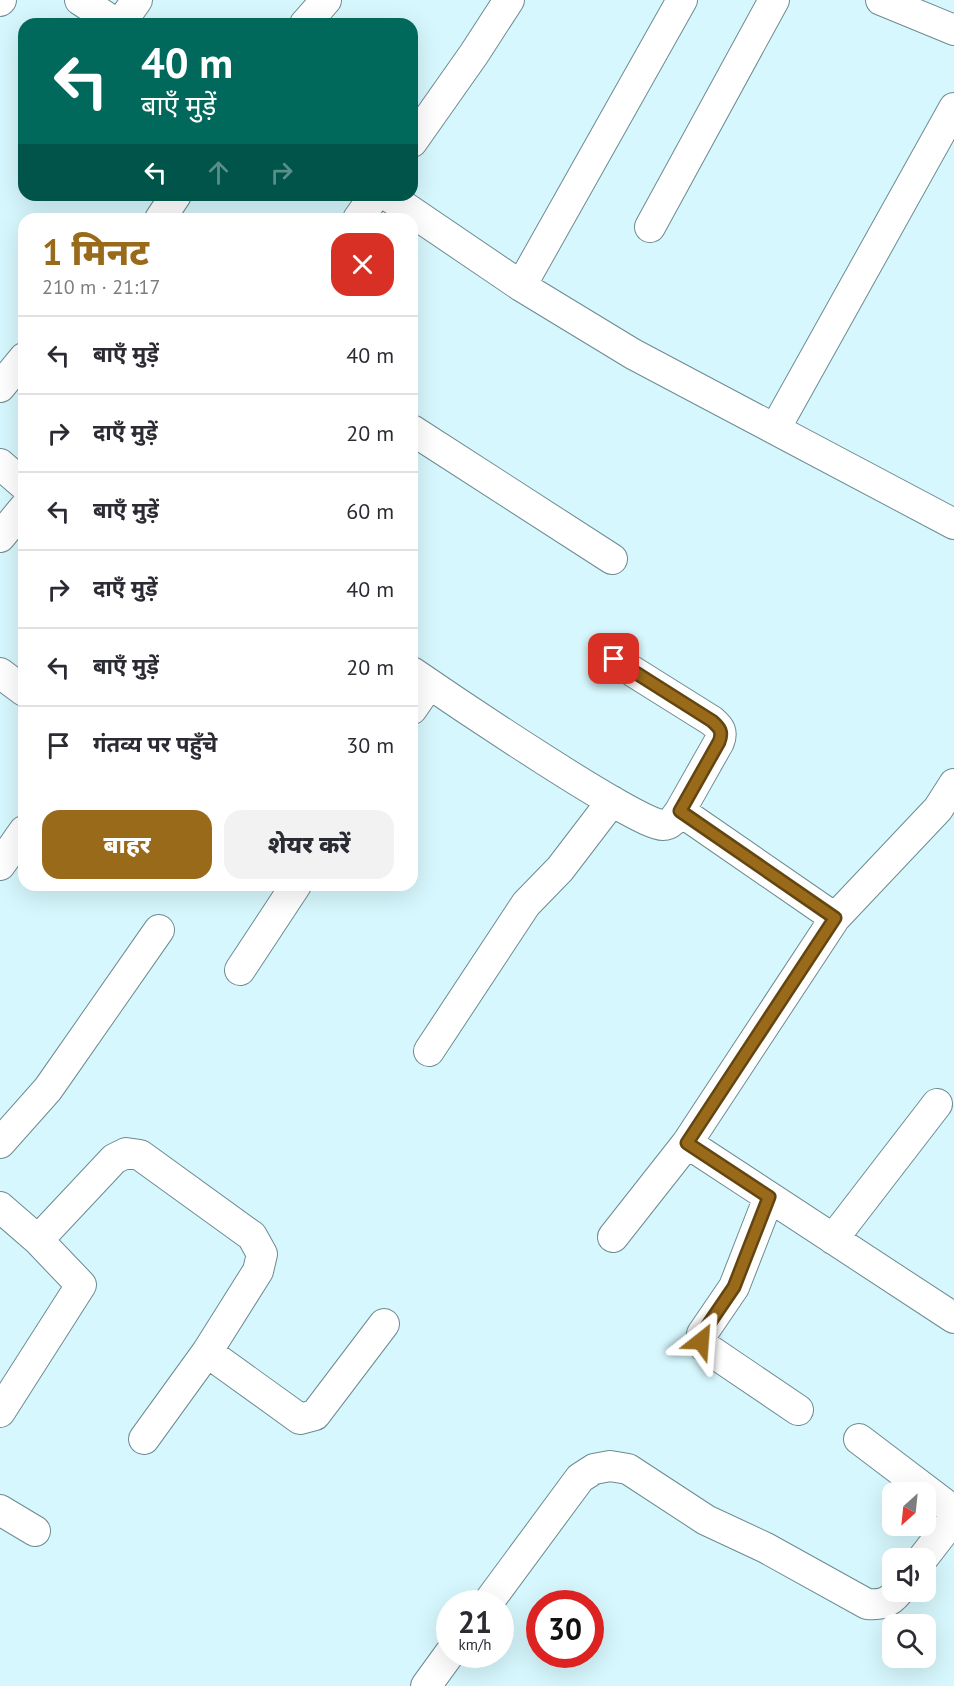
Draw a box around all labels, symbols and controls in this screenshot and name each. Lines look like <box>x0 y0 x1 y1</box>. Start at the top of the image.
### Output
text: 40 m <box>141 35 233 90</box>
icon: left <box>42 42 120 120</box>
text: बाएँ मुड़ें <box>141 88 216 122</box>
icon: left <box>139 156 172 189</box>
icon: ahead <box>202 156 235 189</box>
icon: right <box>265 156 298 189</box>
text: 1 मिनट <box>42 228 149 275</box>
button: close <box>331 233 394 296</box>
text: 210 m · 21:17 <box>42 274 160 300</box>
icon: left <box>42 339 75 372</box>
text: बाएँ मुड़ें <box>93 340 159 368</box>
text: 40 m <box>346 341 394 369</box>
icon: right <box>42 417 75 450</box>
text: दाएँ मुड़ें <box>93 418 158 446</box>
text: 20 m <box>346 419 394 447</box>
icon: left <box>42 495 75 528</box>
text: बाएँ मुड़ें <box>93 496 159 524</box>
text: 60 m <box>346 497 394 525</box>
icon: right <box>42 573 75 606</box>
text: दाएँ मुड़ें <box>93 574 158 602</box>
text: 40 m <box>346 575 394 603</box>
pin <box>588 633 639 684</box>
icon: arrive <box>597 642 630 675</box>
icon: left <box>42 651 75 684</box>
text: बाएँ मुड़ें <box>93 652 159 680</box>
text: 20 m <box>346 653 394 681</box>
icon: arrive <box>42 729 75 762</box>
text: गंतव्य पर पहुँचे <box>93 730 217 758</box>
text: 30 m <box>346 731 394 759</box>
button: बाहर <box>42 810 212 879</box>
button: शेयर करें <box>224 810 394 879</box>
position arrow <box>669 1309 733 1373</box>
north arrow <box>882 1482 936 1536</box>
map controls <box>882 1482 936 1668</box>
button: sound <box>882 1548 936 1602</box>
speed limit sign: 30 <box>526 1590 604 1668</box>
text: 21 <box>458 1602 492 1641</box>
button: search <box>882 1614 936 1668</box>
text: km/h <box>459 1635 491 1654</box>

